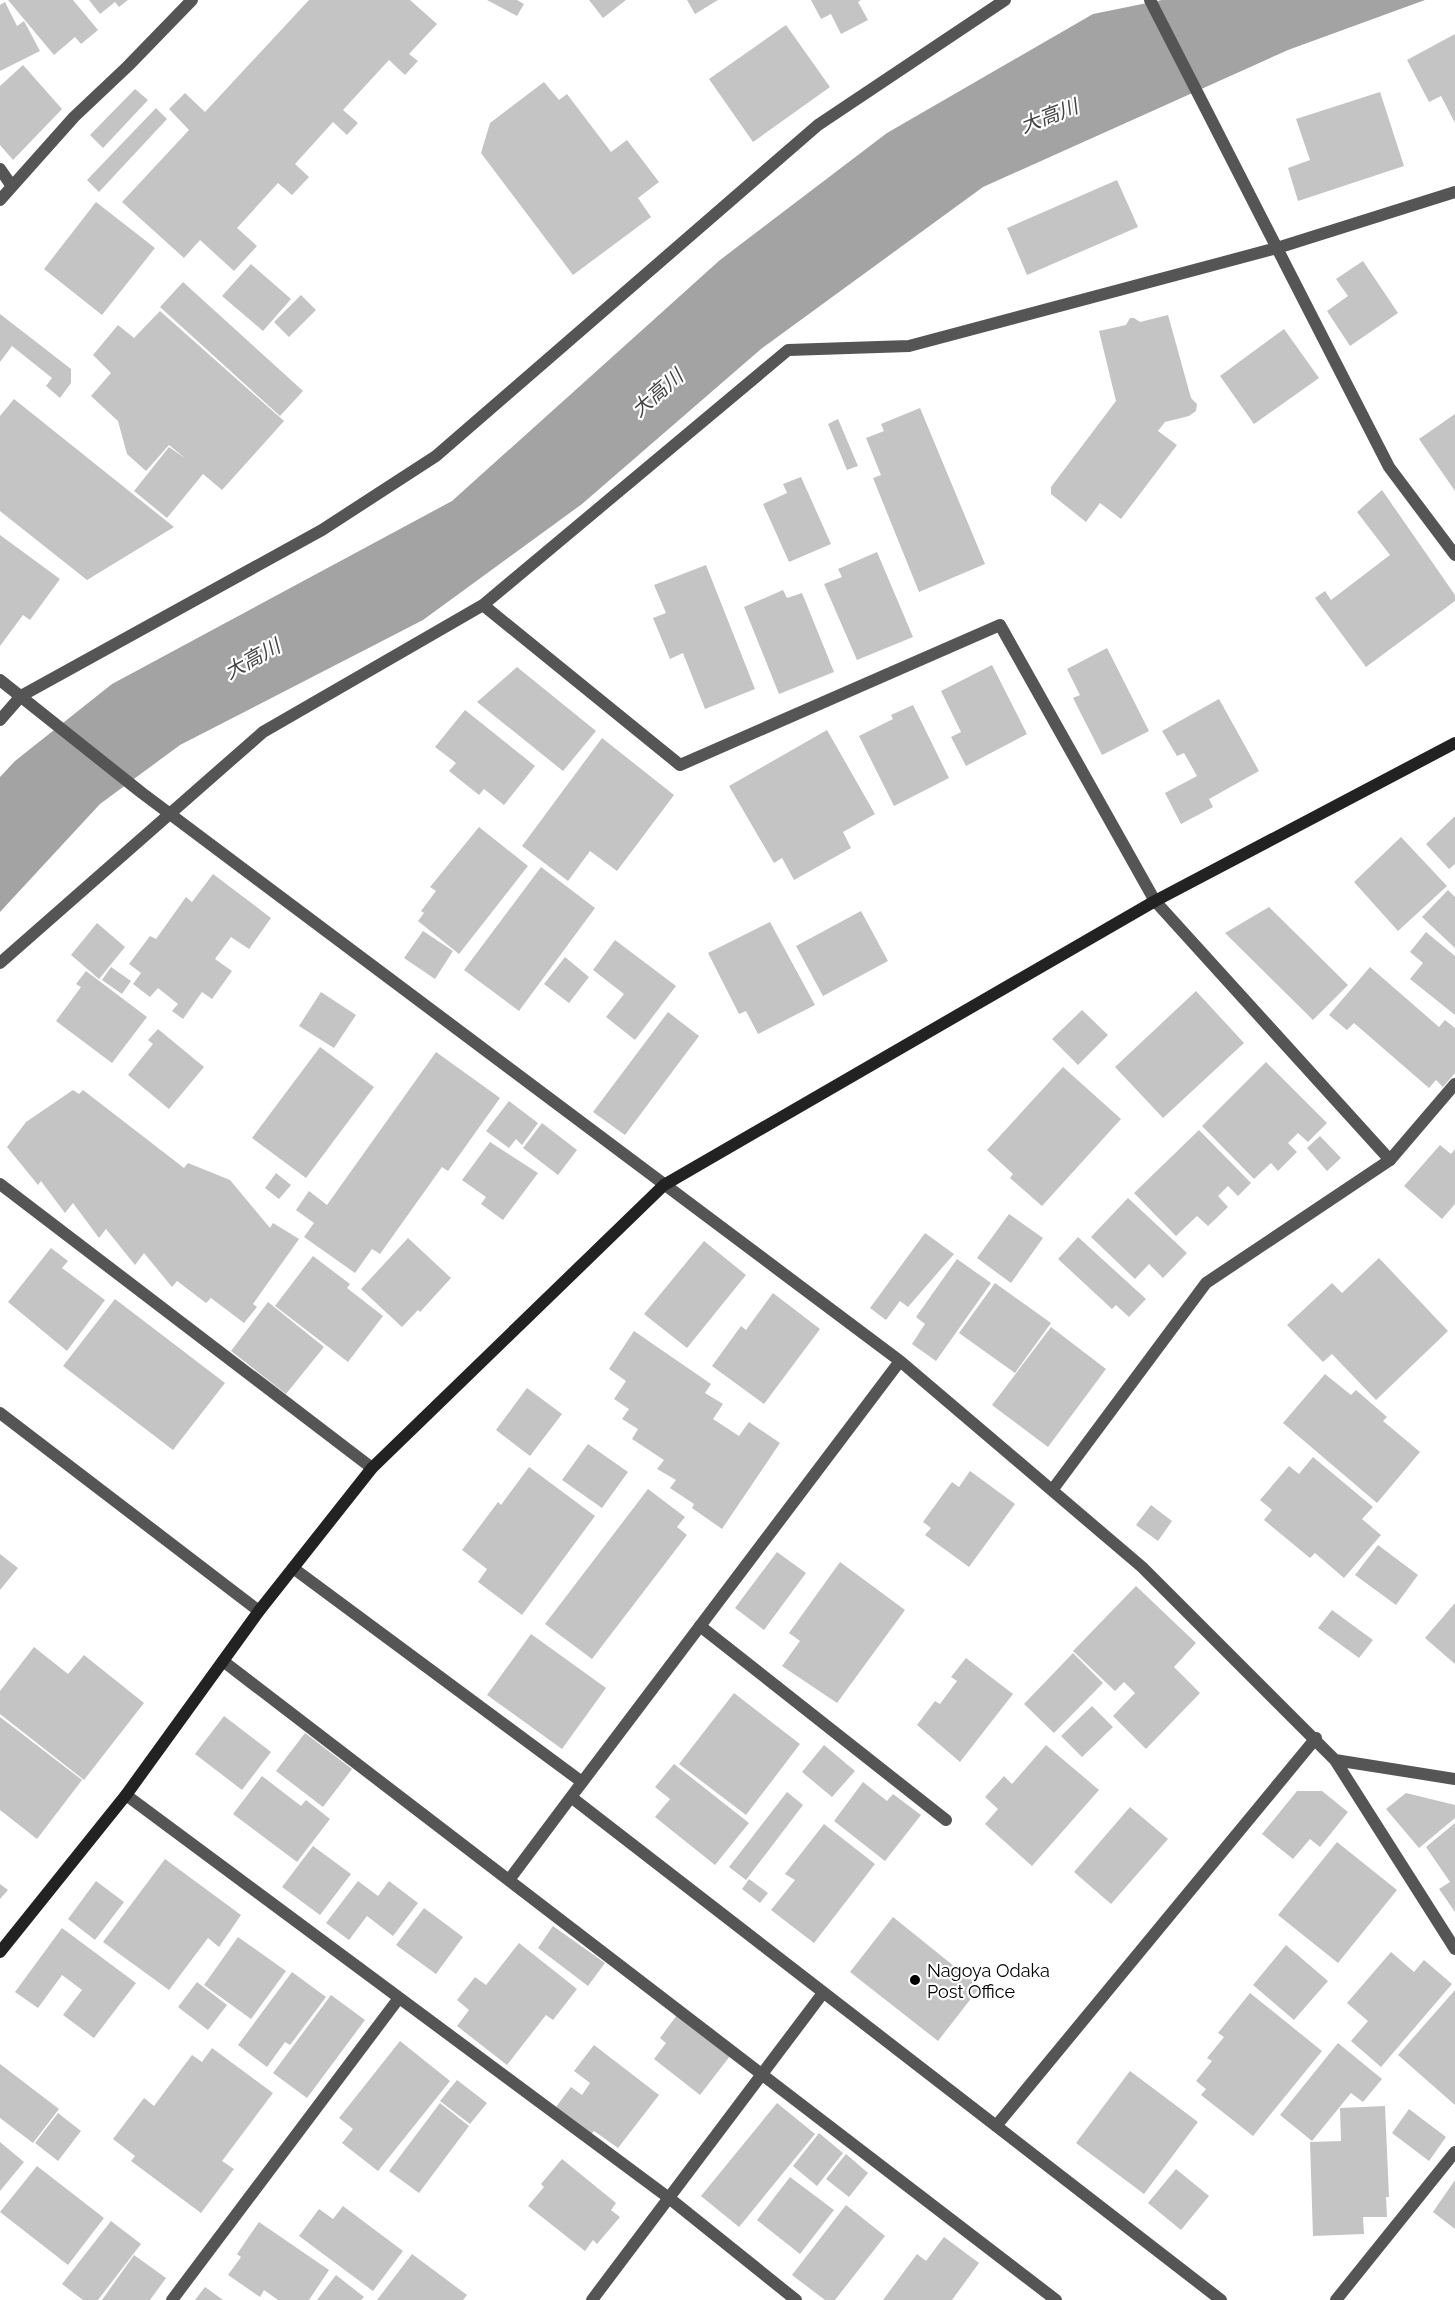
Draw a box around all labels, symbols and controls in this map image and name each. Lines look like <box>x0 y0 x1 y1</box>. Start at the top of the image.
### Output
water label: 大高川 <box>1017 93 1083 138</box>
water label: 大高川 <box>626 363 689 422</box>
water label: 大高川 <box>220 633 286 684</box>
place label: Nagoya Odaka Post Office <box>927 1960 1050 2002</box>
marker: Nagoya Odaka Post Office <box>908 1973 922 1987</box>

